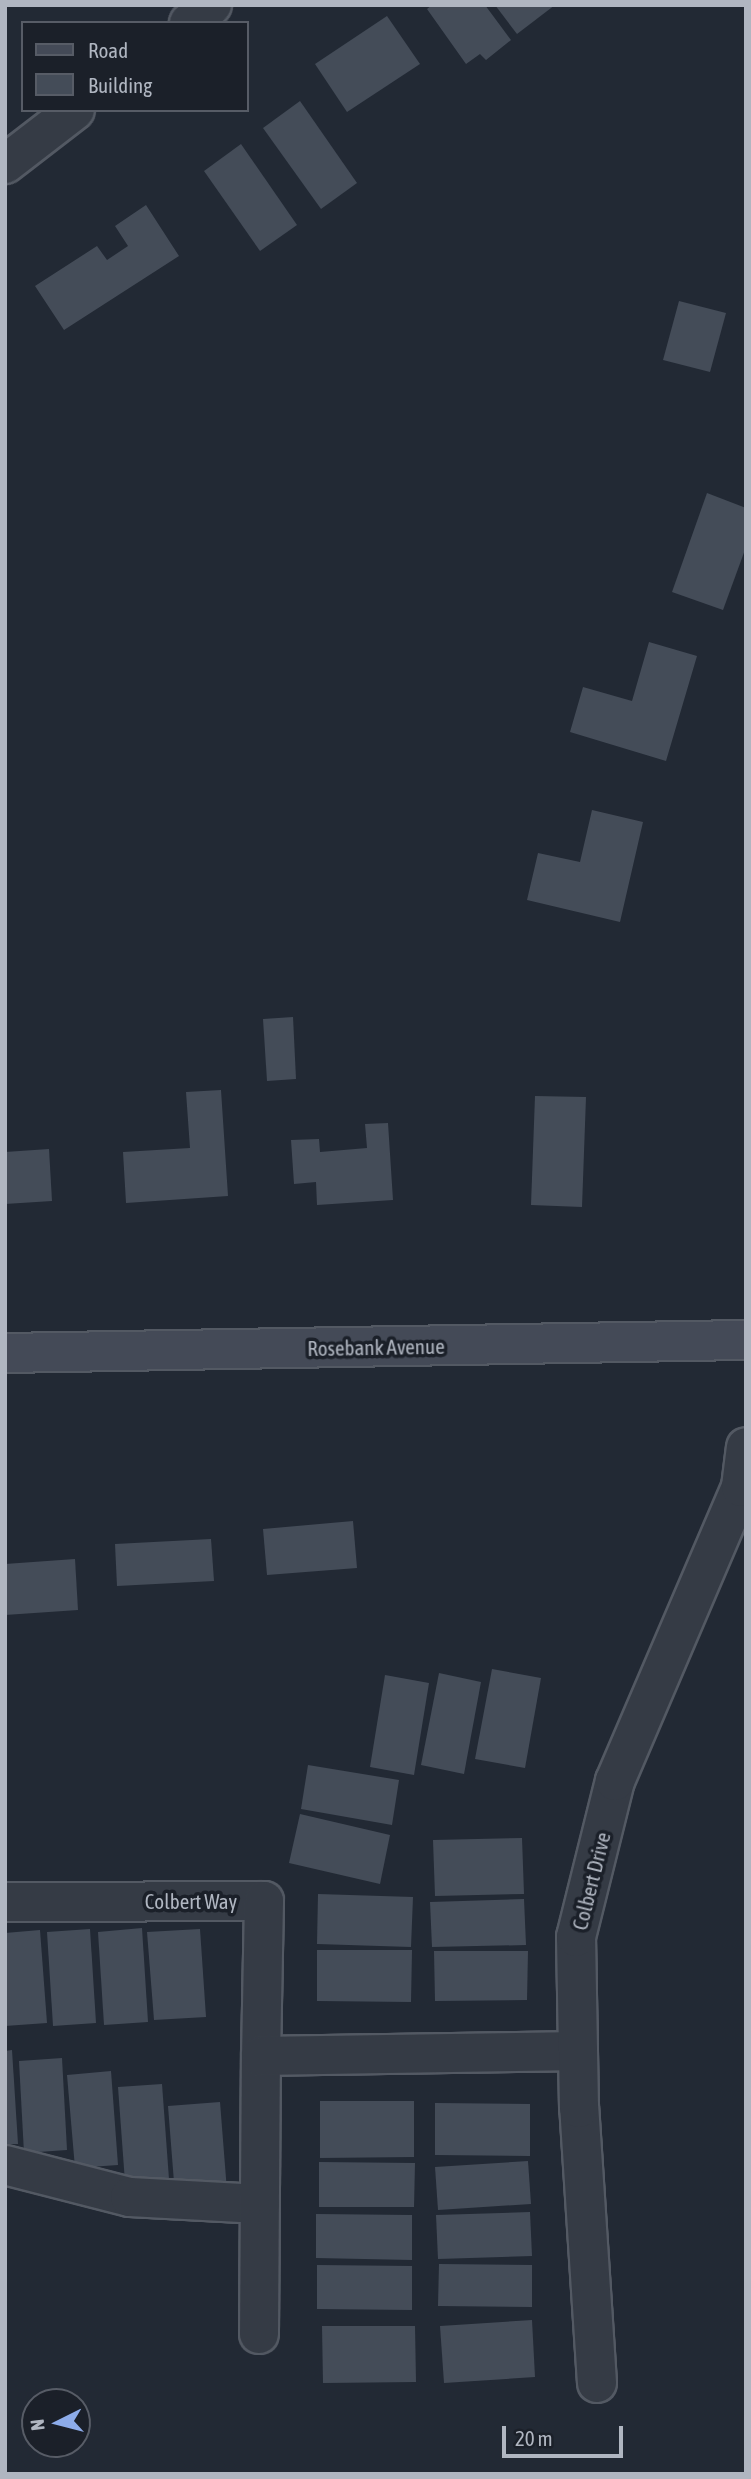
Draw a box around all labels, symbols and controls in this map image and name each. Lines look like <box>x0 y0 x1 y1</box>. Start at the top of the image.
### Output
legend <box>21 21 248 112</box>
text: Road <box>88 38 128 62</box>
text: Building <box>88 73 152 97</box>
street label: Rosebank Avenue <box>307 1333 445 1361</box>
street label: Colbert Drive <box>567 1829 615 1933</box>
street label: Colbert Way <box>145 1888 237 1914</box>
north arrow <box>21 2388 91 2458</box>
scale bar <box>506 2412 627 2456</box>
text: N <box>26 2418 49 2432</box>
text: 20 m <box>515 2426 553 2450</box>

